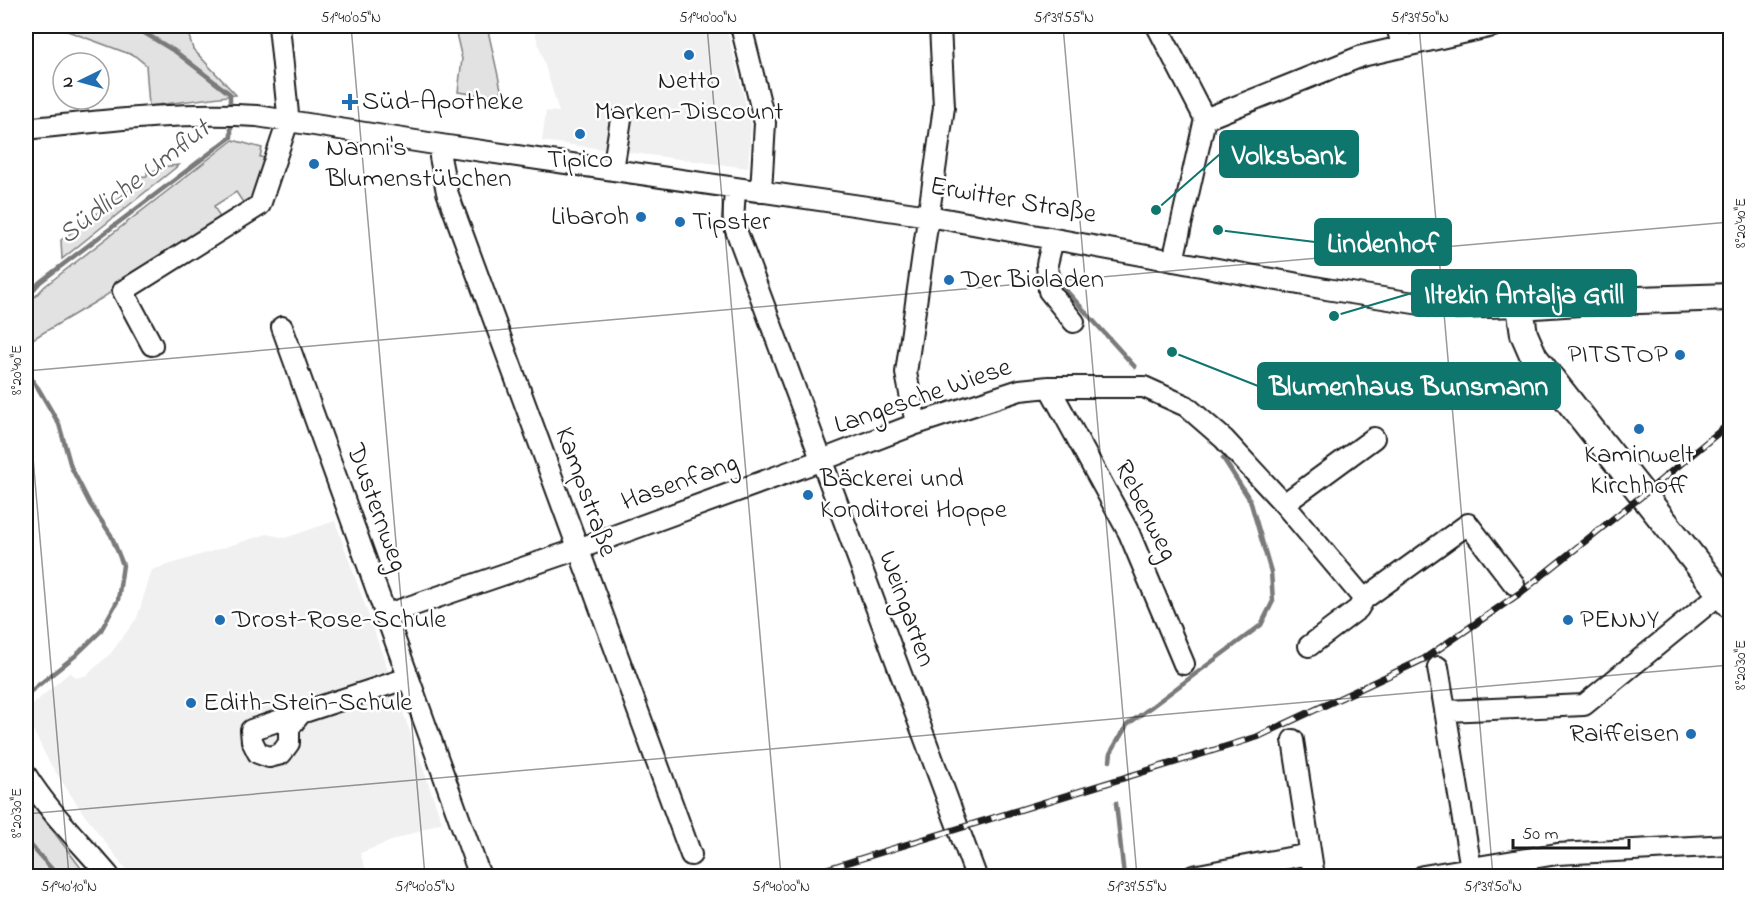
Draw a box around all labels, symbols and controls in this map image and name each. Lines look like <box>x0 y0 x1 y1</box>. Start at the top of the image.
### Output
text: 51°40'05"N <box>321 7 381 29</box>
text: 51°40'00"N <box>679 7 737 29</box>
text: 51°39'55"N <box>1034 7 1094 29</box>
text: 51°39'50"N <box>1391 7 1449 29</box>
marker: Netto Marken-Discount <box>682 48 696 62</box>
north arrow <box>51 51 111 111</box>
place label: Netto Marken-Discount <box>595 62 783 132</box>
text: N <box>56 76 80 89</box>
place label: Süd-Apotheke <box>362 83 524 122</box>
marker: Süd-Apotheke <box>343 95 357 109</box>
water label: Südliche Umflut <box>50 109 222 256</box>
marker: Tipico <box>573 127 587 141</box>
place label: Nanni's Blumenstübchen <box>325 129 511 199</box>
callout: Volksbank <box>1220 131 1358 177</box>
text: Volksbank <box>1231 137 1347 178</box>
place label: Tipico <box>547 141 613 180</box>
marker: Nanni's Blumenstübchen <box>307 157 321 171</box>
street label: Erwitter Straße <box>927 167 1100 235</box>
place label: Libaroh <box>551 198 629 237</box>
text: 8°20'40"E <box>1730 198 1752 248</box>
place label: Tipster <box>692 203 771 242</box>
marker: Libaroh <box>634 210 648 224</box>
marker: Tipster <box>673 215 687 229</box>
callout: Lindenhof <box>1315 219 1451 265</box>
text: Lindenhof <box>1327 225 1440 266</box>
place label: Der Bioladen <box>960 261 1104 300</box>
callout: Iltekin Antalja Grill <box>1412 270 1636 316</box>
marker: Der Bioladen <box>942 273 956 287</box>
text: Iltekin Antalja Grill <box>1424 276 1624 317</box>
place label: PITSTOP <box>1568 336 1668 375</box>
text: 8°20'40"E <box>6 345 28 395</box>
street label: Langesche Wiese <box>829 348 1017 445</box>
marker: PITSTOP <box>1673 348 1687 362</box>
callout: Blumenhaus Bunsmann <box>1258 363 1560 409</box>
text: Blumenhaus Bunsmann <box>1268 368 1549 409</box>
street label: Kampstraße <box>544 422 627 563</box>
marker: Kaminwelt Kirchhoff <box>1632 422 1646 436</box>
place label: Kaminwelt Kirchhoff <box>1584 436 1694 506</box>
street label: Dusternweg <box>334 438 417 578</box>
street label: Hasenfang <box>616 444 744 522</box>
street label: Rebenweg <box>1103 454 1187 568</box>
place label: Bäckerei und Konditorei Hoppe <box>819 460 1008 530</box>
marker: Bäckerei und Konditorei Hoppe <box>801 488 815 502</box>
street label: Weingarten <box>867 546 945 672</box>
place label: Drost-Rose-Schule <box>231 601 447 640</box>
place label: PENNY <box>1580 601 1660 640</box>
marker: Drost-Rose-Schule <box>213 613 227 627</box>
marker: PENNY <box>1561 613 1575 627</box>
text: 8°20'30"E <box>1730 640 1752 690</box>
place label: Edith-Stein-Schule <box>203 684 413 723</box>
marker: Edith-Stein-Schule <box>184 696 198 710</box>
place label: Raiffeisen <box>1569 715 1679 754</box>
marker: Raiffeisen <box>1684 727 1698 741</box>
text: 8°20'30"E <box>6 788 28 838</box>
scale bar <box>1513 812 1628 850</box>
text: 50 m <box>1522 822 1559 848</box>
text: 51°40'10"N <box>41 876 97 898</box>
text: 51°40'05"N <box>395 876 455 898</box>
text: 51°40'00"N <box>752 876 810 898</box>
text: 51°39'55"N <box>1107 876 1167 898</box>
text: 51°39'50"N <box>1464 876 1522 898</box>

